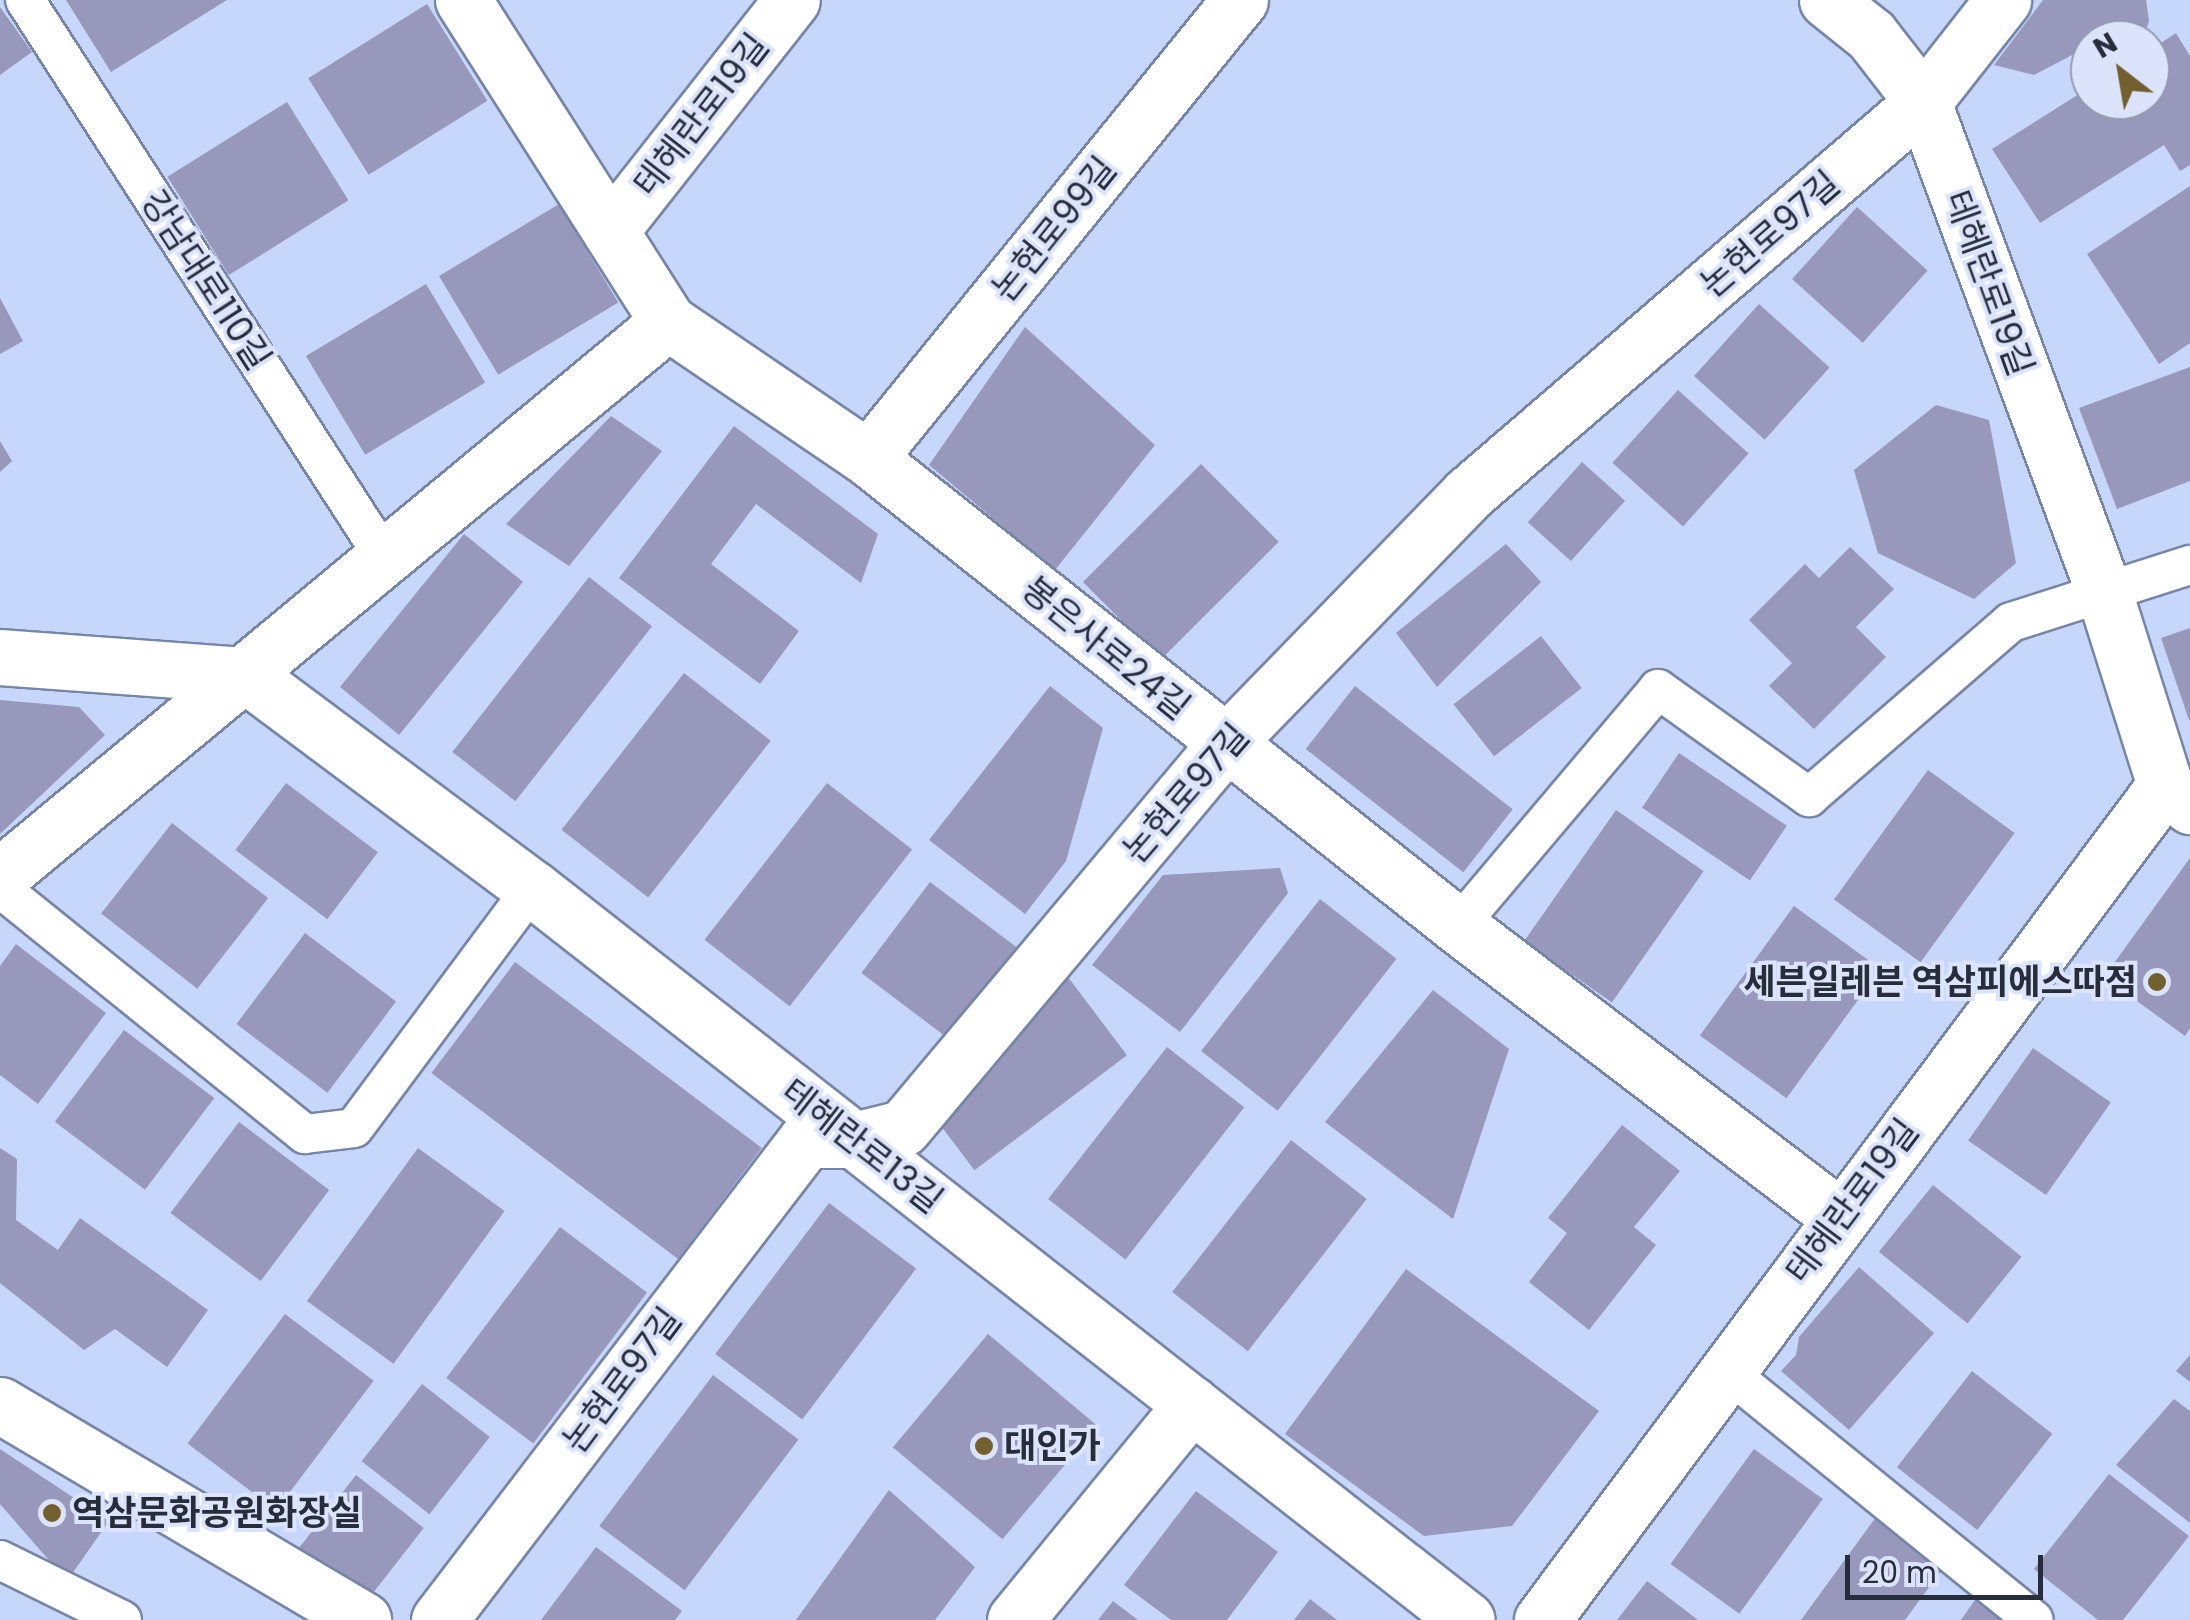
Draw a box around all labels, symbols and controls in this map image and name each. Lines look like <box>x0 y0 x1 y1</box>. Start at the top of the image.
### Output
north arrow <box>2070 20 2170 120</box>
text: N <box>2086 23 2124 68</box>
street label: 테헤란로19길 <box>625 26 777 204</box>
street label: 논현로99길 <box>983 149 1125 309</box>
street label: 논현로97길 <box>1692 162 1848 306</box>
street label: 강남대로110길 <box>132 182 280 378</box>
street label: 테헤란로19길 <box>1936 185 2042 381</box>
street label: 봉은사로24길 <box>1014 568 1198 728</box>
street label: 논현로97길 <box>1114 715 1258 871</box>
place label: 세븐일레븐 역삼피에스따점 <box>1743 961 2137 1003</box>
marker: 세븐일레븐 역삼피에스따점 <box>2146 971 2168 993</box>
street label: 테헤란로13길 <box>773 1070 951 1222</box>
street label: 테헤란로19길 <box>1777 1111 1927 1291</box>
street label: 논현로97길 <box>554 1299 690 1461</box>
place label: 대인가 <box>1004 1425 1101 1467</box>
marker: 대인가 <box>973 1435 995 1457</box>
place label: 역삼문화공원화장실 <box>72 1492 362 1534</box>
marker: 역삼문화공원화장실 <box>41 1502 63 1524</box>
scale bar <box>1850 1535 2048 1597</box>
text: 20 m <box>1862 1551 1937 1594</box>

